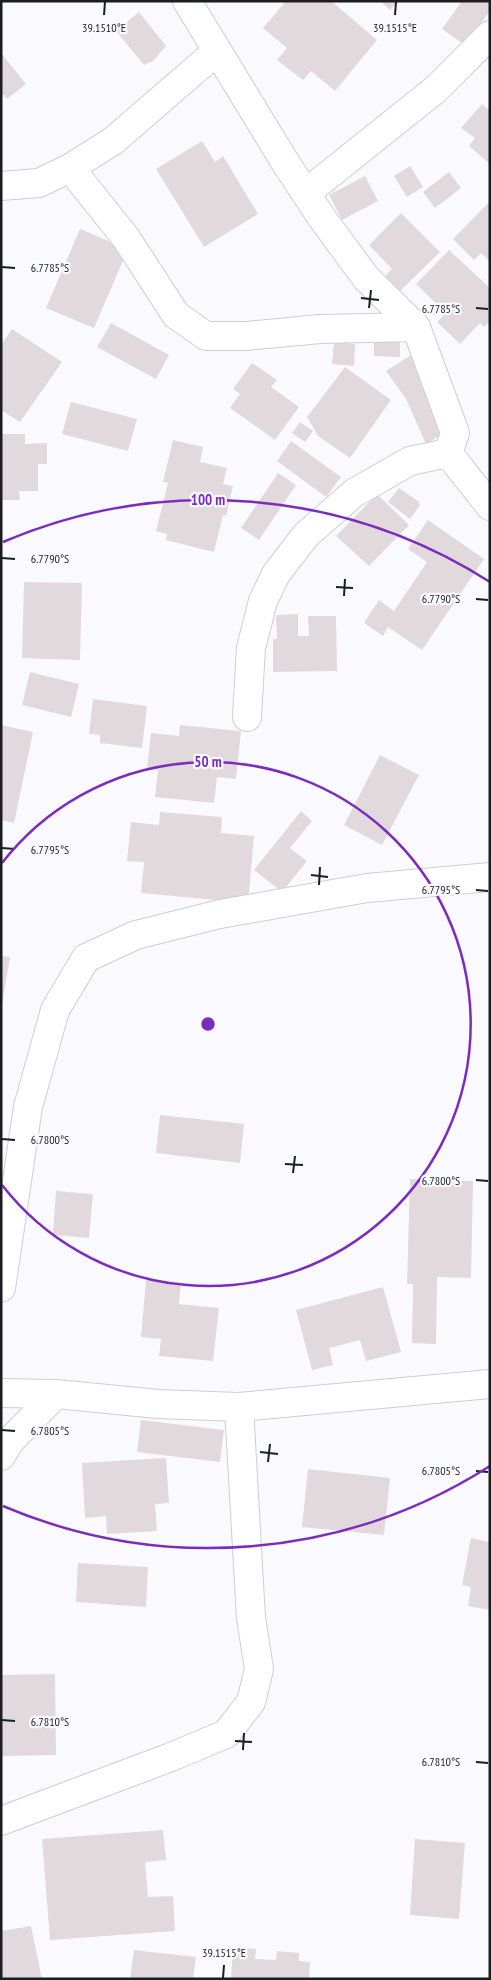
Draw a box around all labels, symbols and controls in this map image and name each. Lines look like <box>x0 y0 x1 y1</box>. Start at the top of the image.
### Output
text: 39.1510°E <box>82 20 126 35</box>
text: 39.1515°E <box>373 20 417 35</box>
text: 6.7785°S <box>31 260 69 275</box>
text: 6.7785°S <box>422 301 460 316</box>
text: 100 m <box>191 490 225 509</box>
text: 6.7790°S <box>31 551 69 566</box>
text: 6.7790°S <box>422 591 460 606</box>
text: 50 m <box>194 752 222 771</box>
text: 6.7795°S <box>31 842 69 857</box>
text: 6.7795°S <box>422 882 460 897</box>
centre of rings <box>199 1015 217 1033</box>
text: 6.7800°S <box>31 1132 69 1147</box>
text: 6.7800°S <box>422 1173 460 1188</box>
text: 6.7805°S <box>31 1423 69 1438</box>
text: 6.7805°S <box>422 1463 460 1478</box>
text: 6.7810°S <box>31 1714 69 1729</box>
text: 6.7810°S <box>422 1754 460 1769</box>
text: 39.1515°E <box>202 1945 246 1960</box>

